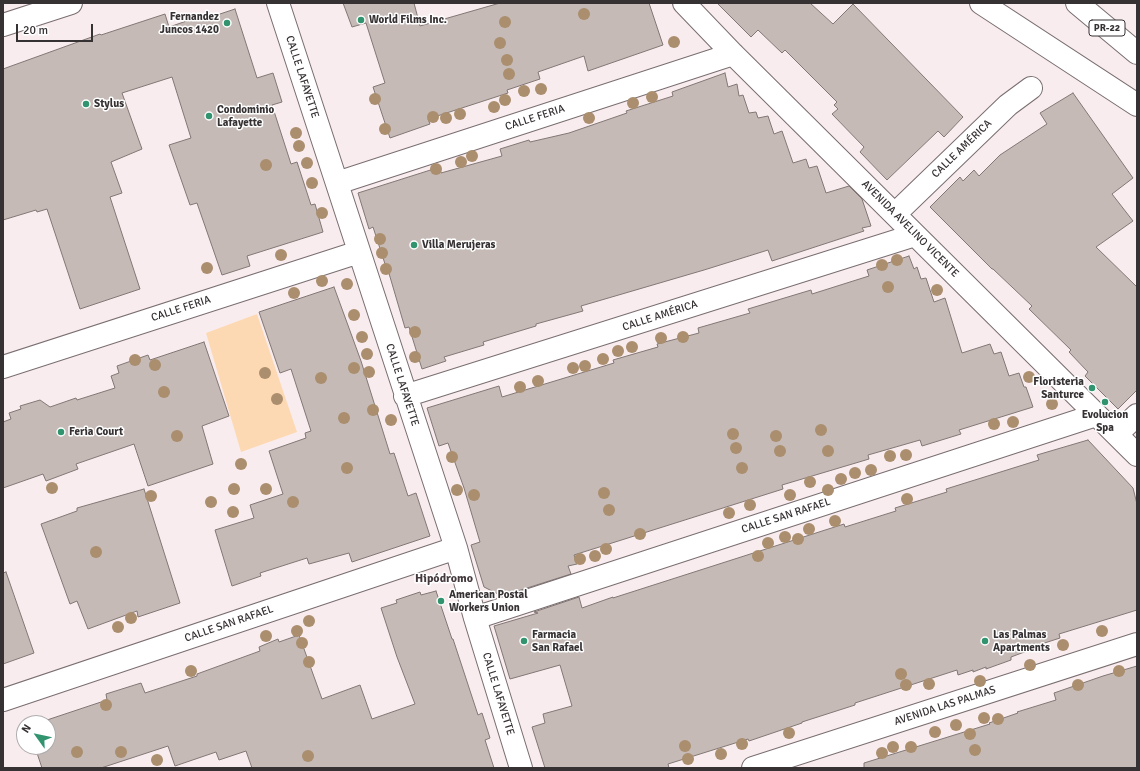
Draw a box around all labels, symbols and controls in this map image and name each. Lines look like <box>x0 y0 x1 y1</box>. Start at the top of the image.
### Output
place label: Fernandez Juncos 1420 <box>160 10 219 36</box>
place label: World Films Inc. <box>369 13 447 27</box>
marker: World Films Inc. <box>356 15 366 25</box>
scale bar <box>18 16 95 42</box>
marker: Fernandez Juncos 1420 <box>222 18 232 28</box>
road number: PR-22 <box>1089 20 1125 36</box>
text: 20 m <box>23 23 48 38</box>
street label: CALLE LAFAYETTE <box>282 34 322 120</box>
place label: Stylus <box>94 97 124 111</box>
marker: Stylus <box>81 99 91 109</box>
street label: CALLE FERIA <box>504 102 566 134</box>
place label: Condominio Lafayette <box>217 103 274 129</box>
marker: Condominio Lafayette <box>204 111 214 121</box>
street label: CALLE AMÉRICA <box>929 117 995 181</box>
street label: AVENIDA AVELINO VICENTE <box>859 178 961 280</box>
place label: Villa Merujeras <box>422 238 495 252</box>
marker: Villa Merujeras <box>409 240 419 250</box>
street label: CALLE FERIA <box>150 293 212 325</box>
street label: CALLE AMÉRICA <box>621 298 699 334</box>
street label: CALLE LAFAYETTE <box>382 342 422 428</box>
place label: Floristeria Santurce <box>1033 375 1084 401</box>
marker: Floristeria Santurce <box>1087 383 1097 393</box>
marker: Evolucion Spa <box>1100 397 1110 407</box>
place label: Evolucion Spa <box>1082 408 1128 434</box>
place label: Feria Court <box>69 425 123 439</box>
marker: Feria Court <box>56 427 66 437</box>
street label: CALLE SAN RAFAEL <box>740 495 832 537</box>
district label: Hipódromo <box>415 572 473 586</box>
place label: American Postal Workers Union <box>449 588 528 614</box>
marker: American Postal Workers Union <box>436 596 446 606</box>
street label: CALLE SAN RAFAEL <box>183 603 275 645</box>
place label: Farmacia San Rafael <box>532 628 583 654</box>
place label: Las Palmas Apartments <box>993 628 1050 654</box>
marker: Farmacia San Rafael <box>519 636 529 646</box>
marker: Las Palmas Apartments <box>980 636 990 646</box>
street label: CALLE LAFAYETTE <box>479 651 517 737</box>
street label: AVENIDA LAS PALMAS <box>893 683 997 729</box>
north arrow <box>16 715 56 755</box>
text: N <box>19 722 34 735</box>

